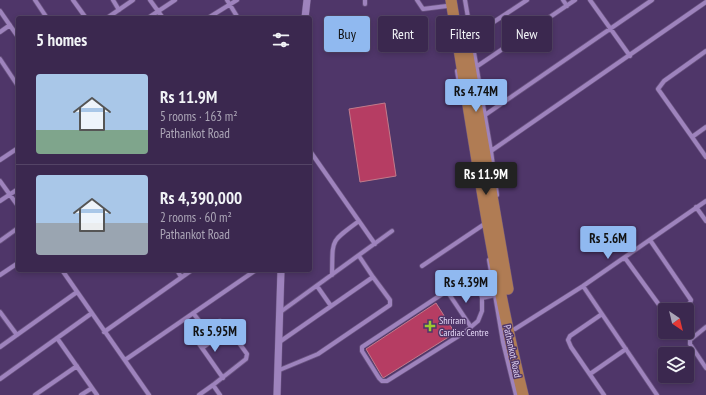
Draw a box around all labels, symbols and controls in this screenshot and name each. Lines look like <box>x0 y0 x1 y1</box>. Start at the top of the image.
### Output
chip: Buy <box>324 16 370 52</box>
chip: Rent <box>378 16 428 52</box>
chip: Filters <box>436 16 494 52</box>
chip: New <box>502 16 552 52</box>
text: 5 homes <box>36 29 87 51</box>
icon: filters <box>270 29 292 51</box>
pin: Rs 4.74M <box>435 79 517 113</box>
text: Rs 4.74M <box>454 83 498 100</box>
text: Rs 11.9M <box>160 86 217 108</box>
icon: home <box>68 90 116 138</box>
text: 5 rooms · 163 m² <box>160 108 238 125</box>
text: Pathankot Road <box>160 125 230 142</box>
pin: Rs 11.9M <box>445 162 527 196</box>
text: Rs 11.9M <box>464 166 508 183</box>
text: Rs 4,390,000 <box>160 187 242 209</box>
icon: home <box>68 191 116 239</box>
text: 2 rooms · 60 m² <box>160 209 232 226</box>
text: Pathankot Road <box>160 226 230 243</box>
pin: Rs 5.6M <box>571 226 645 260</box>
text: Rs 5.6M <box>589 230 627 247</box>
pin: Rs 4.39M <box>425 270 507 304</box>
text: Rs 4.39M <box>444 274 488 291</box>
north arrow <box>658 303 694 339</box>
map controls <box>658 303 694 383</box>
place label: Shriram Cardiac Centre <box>439 314 489 339</box>
pin: Rs 5.95M <box>174 319 256 353</box>
marker: Shriram Cardiac Centre <box>424 320 436 332</box>
text: Rs 5.95M <box>193 323 237 340</box>
street label: Pathankot Road <box>501 323 524 379</box>
button: layers <box>658 347 694 383</box>

